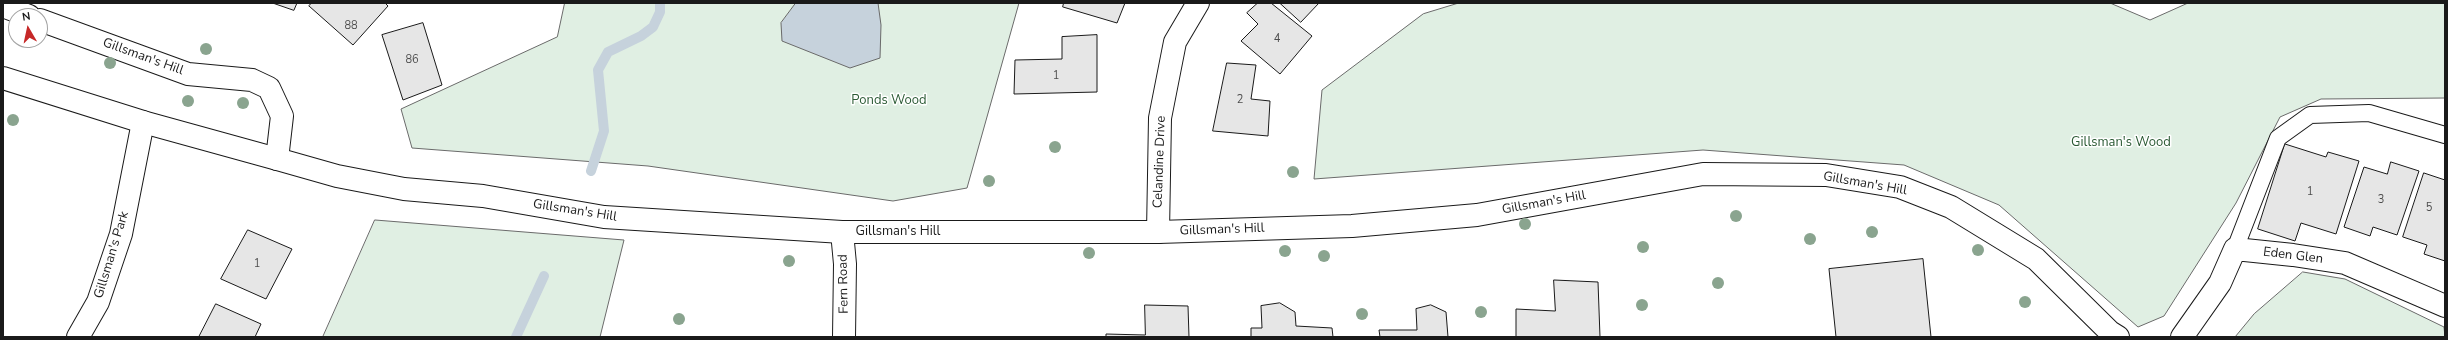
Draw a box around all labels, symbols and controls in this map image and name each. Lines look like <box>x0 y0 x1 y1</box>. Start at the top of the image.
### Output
north arrow <box>8 8 48 48</box>
text: N <box>21 9 31 25</box>
house number: 88 <box>344 19 358 33</box>
house number: 4 <box>1274 32 1280 46</box>
street label: Gillsman's Hill <box>100 35 186 79</box>
house number: 86 <box>405 53 419 67</box>
house number: 1 <box>1053 69 1059 83</box>
park label: Ponds Wood <box>851 93 927 109</box>
house number: 2 <box>1237 93 1243 107</box>
street label: Celandine Drive <box>1151 116 1169 208</box>
park label: Gillsman's Wood <box>2071 135 2171 151</box>
street label: Gillsman's Hill <box>1822 169 1908 199</box>
house number: 1 <box>2307 185 2313 199</box>
street label: Gillsman's Hill <box>1501 188 1587 218</box>
house number: 3 <box>2378 193 2384 207</box>
street label: Gillsman's Hill <box>532 197 618 225</box>
house number: 5 <box>2426 201 2432 215</box>
street label: Gillsman's Park <box>91 210 133 300</box>
street label: Gillsman's Hill <box>1179 221 1265 239</box>
street label: Gillsman's Hill <box>856 224 940 240</box>
street label: Eden Glen <box>2262 245 2324 267</box>
street label: Fern Road <box>836 254 852 314</box>
house number: 1 <box>254 257 260 271</box>

